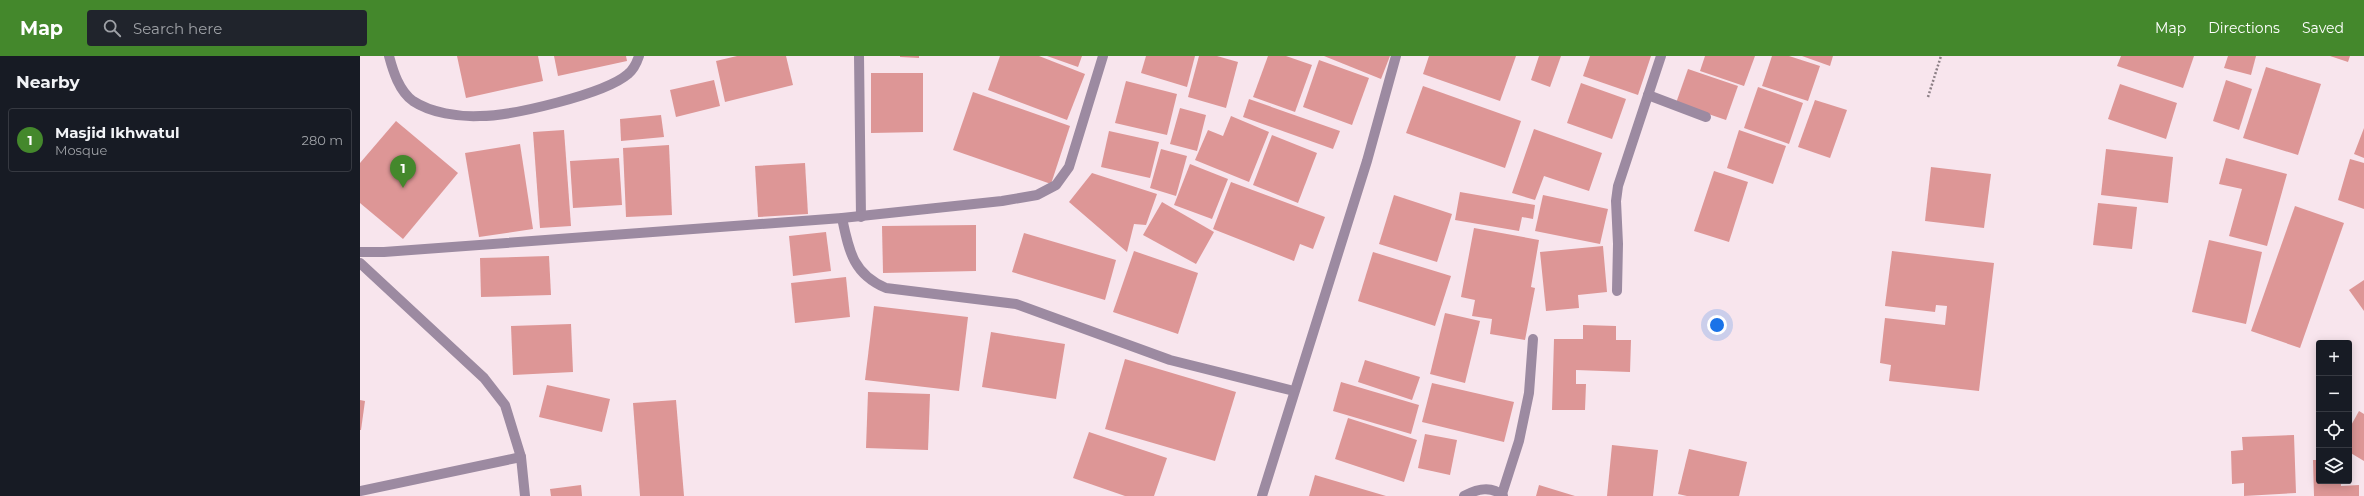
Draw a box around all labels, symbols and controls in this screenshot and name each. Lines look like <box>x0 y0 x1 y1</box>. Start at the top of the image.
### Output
search box <box>87 10 367 46</box>
text: Map <box>20 17 63 40</box>
icon: search <box>101 17 123 39</box>
text: Search here <box>133 19 222 38</box>
text: Map <box>2155 19 2186 37</box>
text: Directions <box>2208 19 2280 37</box>
text: Saved <box>2302 19 2344 37</box>
text: Nearby <box>16 72 80 92</box>
text: Masjid Ikhwatul <box>55 123 180 142</box>
text: 1 <box>27 132 33 148</box>
text: 280 m <box>302 132 343 148</box>
text: Mosque <box>55 142 107 158</box>
pin: 1 <box>390 155 416 188</box>
your location <box>1707 315 1727 335</box>
map controls <box>2316 340 2352 484</box>
button: + <box>2316 340 2352 376</box>
button: − <box>2316 376 2352 412</box>
button: locate <box>2316 412 2352 448</box>
button: layers <box>2316 448 2352 484</box>

